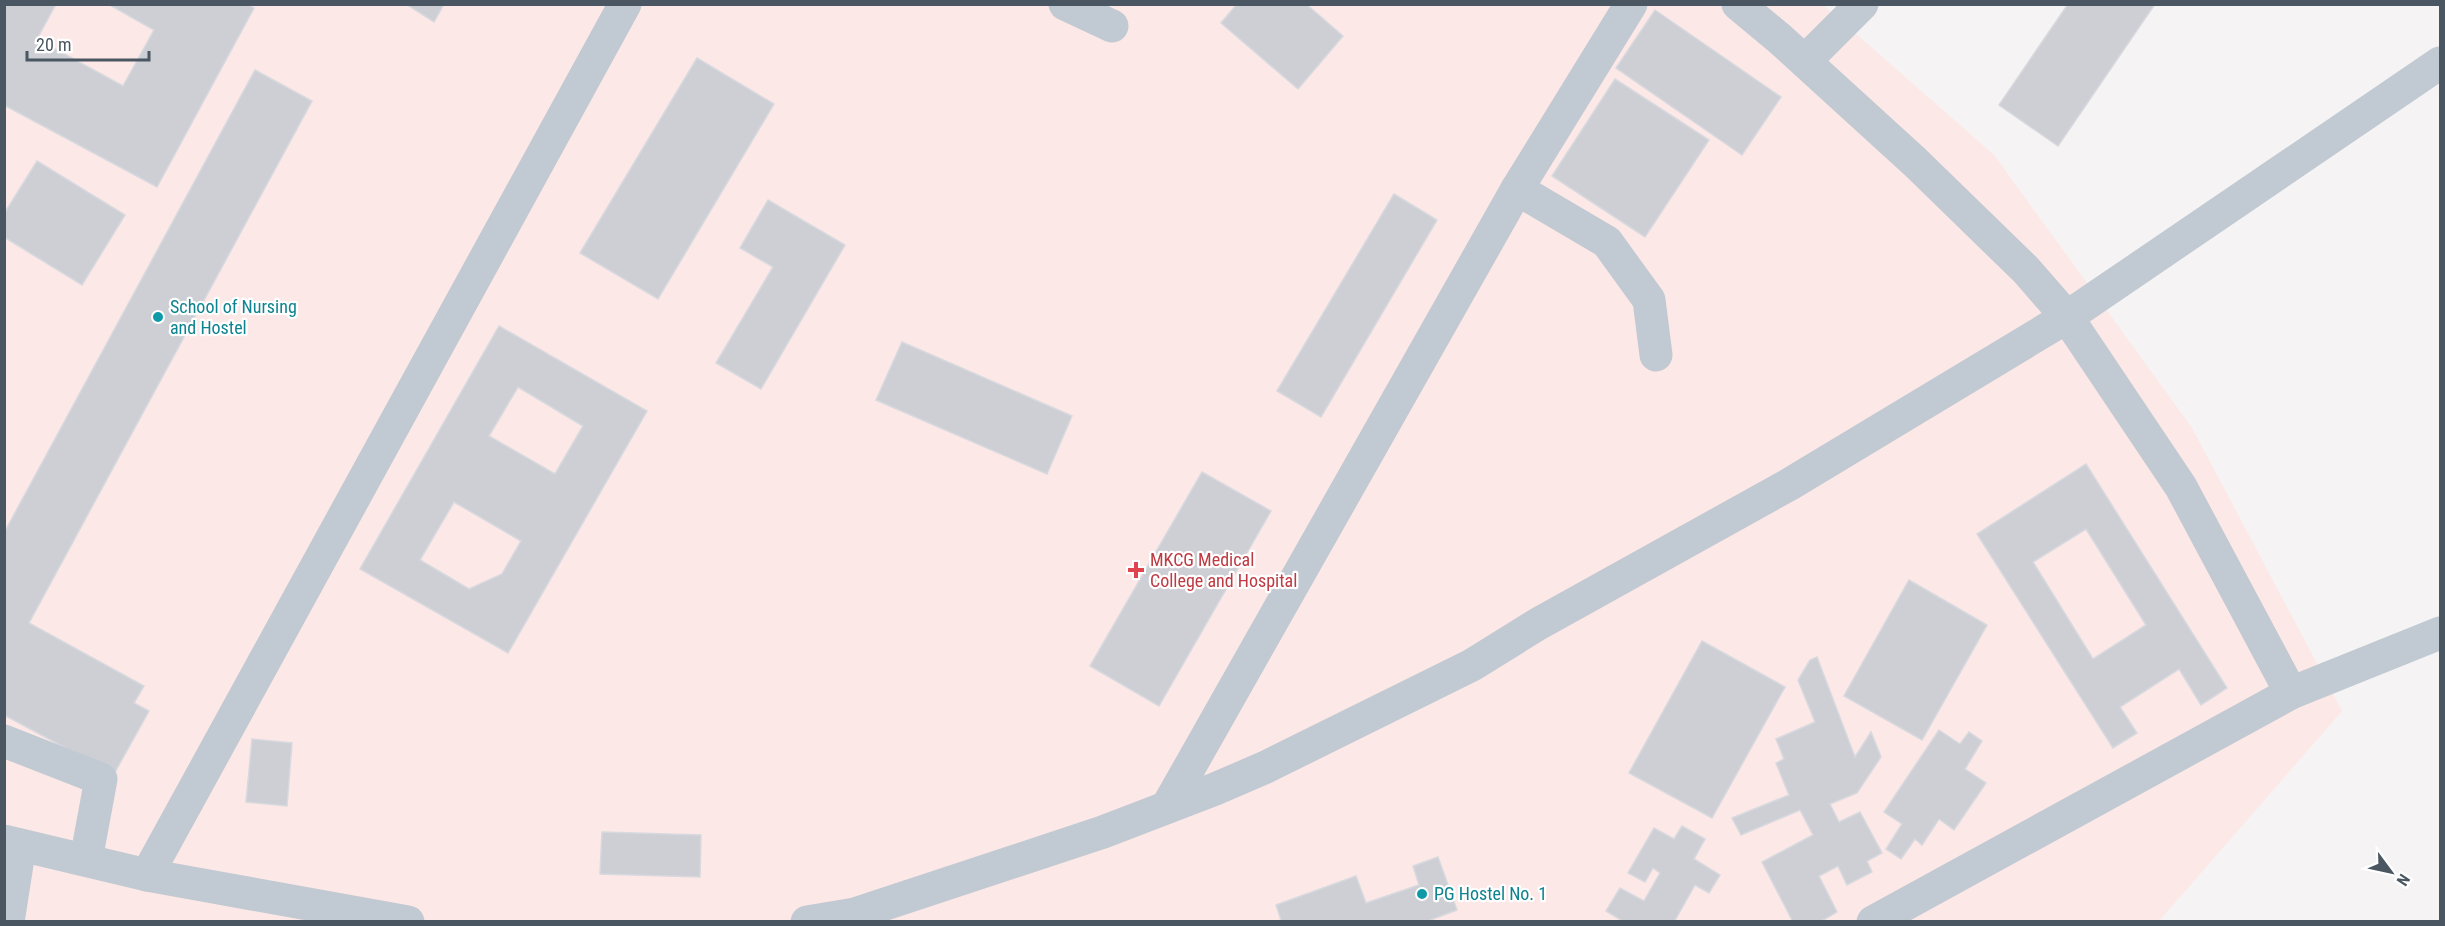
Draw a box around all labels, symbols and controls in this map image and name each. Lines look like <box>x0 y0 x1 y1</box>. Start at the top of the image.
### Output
scale bar <box>27 24 148 62</box>
text: 20 m <box>36 34 71 55</box>
place label: School of Nursing and Hostel <box>170 296 297 338</box>
marker: School of Nursing and Hostel <box>151 310 165 324</box>
place label: MKCG Medical College and Hospital <box>1150 549 1297 591</box>
marker: MKCG Medical College and Hospital <box>1127 561 1145 579</box>
north arrow <box>2361 842 2421 902</box>
text: N <box>2393 871 2414 889</box>
place label: PG Hostel No. 1 <box>1434 883 1547 904</box>
marker: PG Hostel No. 1 <box>1415 887 1429 901</box>

